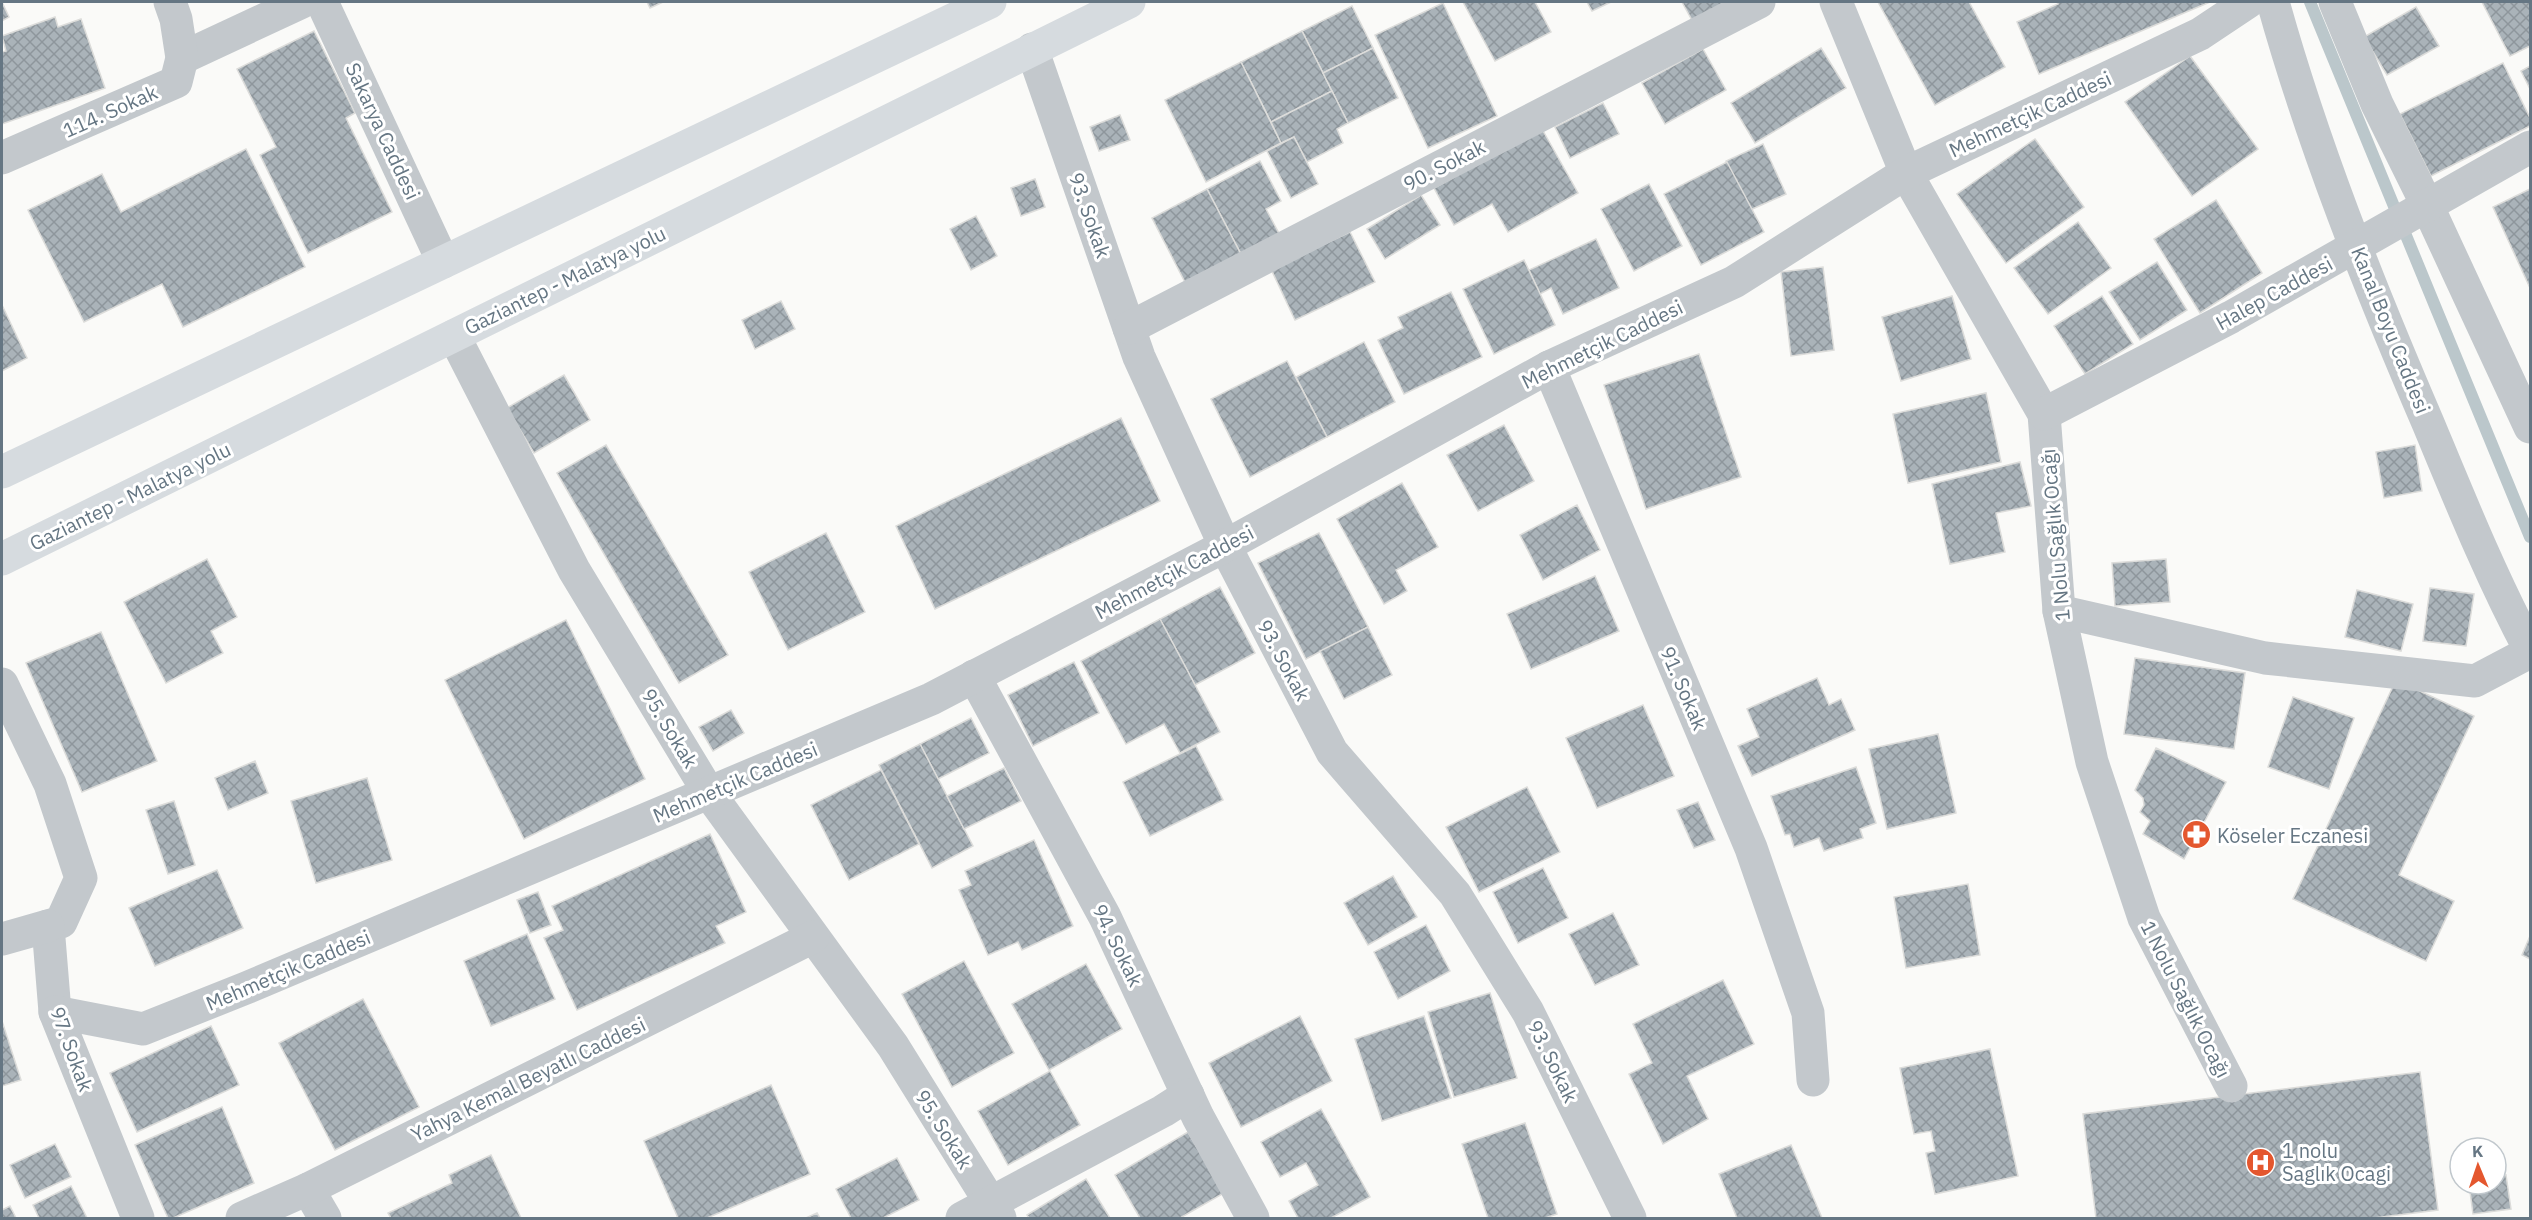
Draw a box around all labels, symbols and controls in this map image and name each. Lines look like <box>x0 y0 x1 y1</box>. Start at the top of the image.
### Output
street label: Sakarya Caddesi <box>339 58 427 204</box>
street label: Mehmetçik Caddesi <box>1944 65 2116 163</box>
street label: 114. Sokak <box>59 78 162 144</box>
street label: 90. Sokak <box>1398 133 1490 197</box>
street label: 93. Sokak <box>1063 169 1117 262</box>
street label: Gaziantep - Malatya yolu <box>460 219 670 341</box>
street label: Kanal Boyu Caddesi <box>2345 243 2437 417</box>
street label: Halep Caddesi <box>2211 250 2337 336</box>
street label: Mehmetçik Caddesi <box>1517 293 1687 395</box>
street label: Gaziantep - Malatya yolu <box>25 435 235 557</box>
street label: 1 Nolu Sağlık Ocağı <box>2034 448 2076 622</box>
street label: Mehmetçik Caddesi <box>1090 519 1258 625</box>
street label: 93. Sokak <box>1251 615 1317 706</box>
street label: 91. Sokak <box>1654 642 1714 734</box>
street label: 95. Sokak <box>636 683 705 773</box>
street label: Mehmetçik Caddesi <box>649 735 821 829</box>
pharmacy icon: Köseler Eczanesi <box>2180 819 2212 851</box>
place label: Köseler Eczanesi <box>2217 822 2368 849</box>
street label: 94. Sokak <box>1086 899 1150 991</box>
street label: 1 Nolu Sağlık Ocağı <box>2135 916 2237 1082</box>
street label: Mehmetçik Caddesi <box>202 923 374 1017</box>
street label: 97. Sokak <box>44 1003 100 1096</box>
street label: Yahya Kemal Beyatlı Caddesi <box>406 1010 650 1148</box>
street label: 93. Sokak <box>1521 1015 1585 1107</box>
street label: 95. Sokak <box>909 1084 979 1174</box>
north arrow <box>2448 1136 2508 1196</box>
place label: 1 nolu Saglık Ocagi <box>2282 1137 2391 1187</box>
text: K <box>2472 1141 2483 1161</box>
hospital icon: 1 nolu Saglık Ocagi <box>2245 1146 2277 1178</box>

